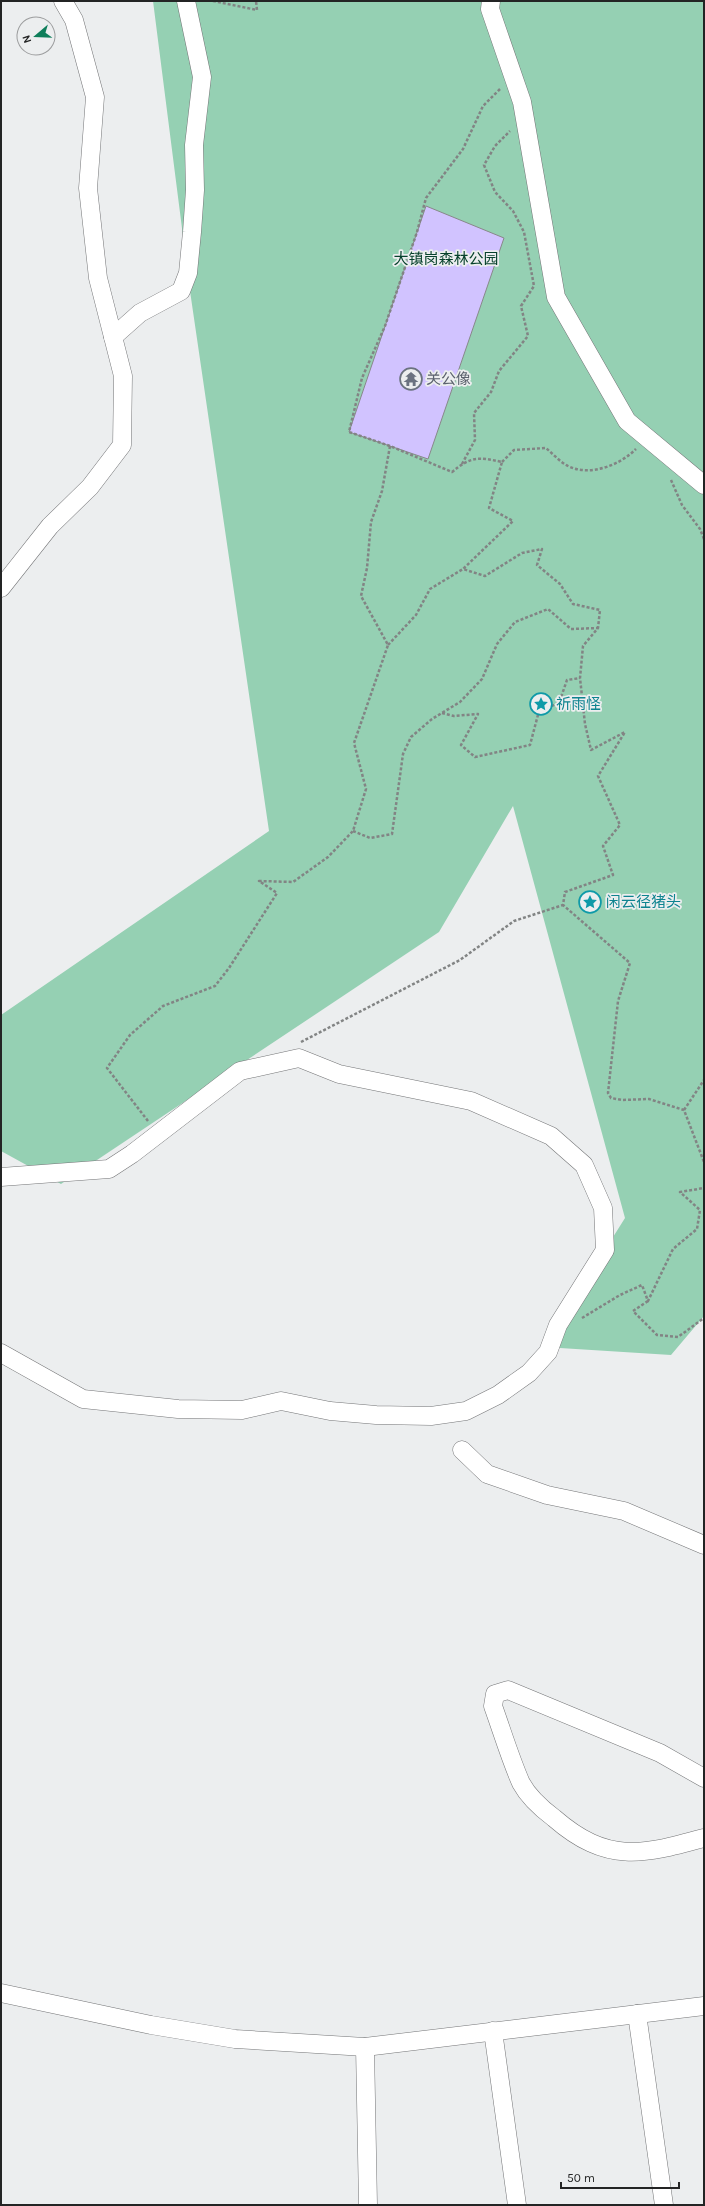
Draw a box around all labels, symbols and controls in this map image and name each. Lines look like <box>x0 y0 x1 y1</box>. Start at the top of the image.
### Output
north arrow <box>16 16 56 56</box>
text: N <box>20 33 34 45</box>
park label: 大镇岗森林公园 <box>393 250 499 268</box>
temple icon: 关公像 <box>398 366 424 392</box>
place label: 关公像 <box>426 370 471 388</box>
place icon: 祈雨怪 <box>528 691 554 717</box>
place label: 祈雨怪 <box>556 695 601 713</box>
place icon: 闲云径猪头 <box>577 889 603 915</box>
place label: 闲云径猪头 <box>606 893 681 911</box>
scale bar <box>561 2164 679 2190</box>
text: 50 m <box>567 2171 595 2185</box>

